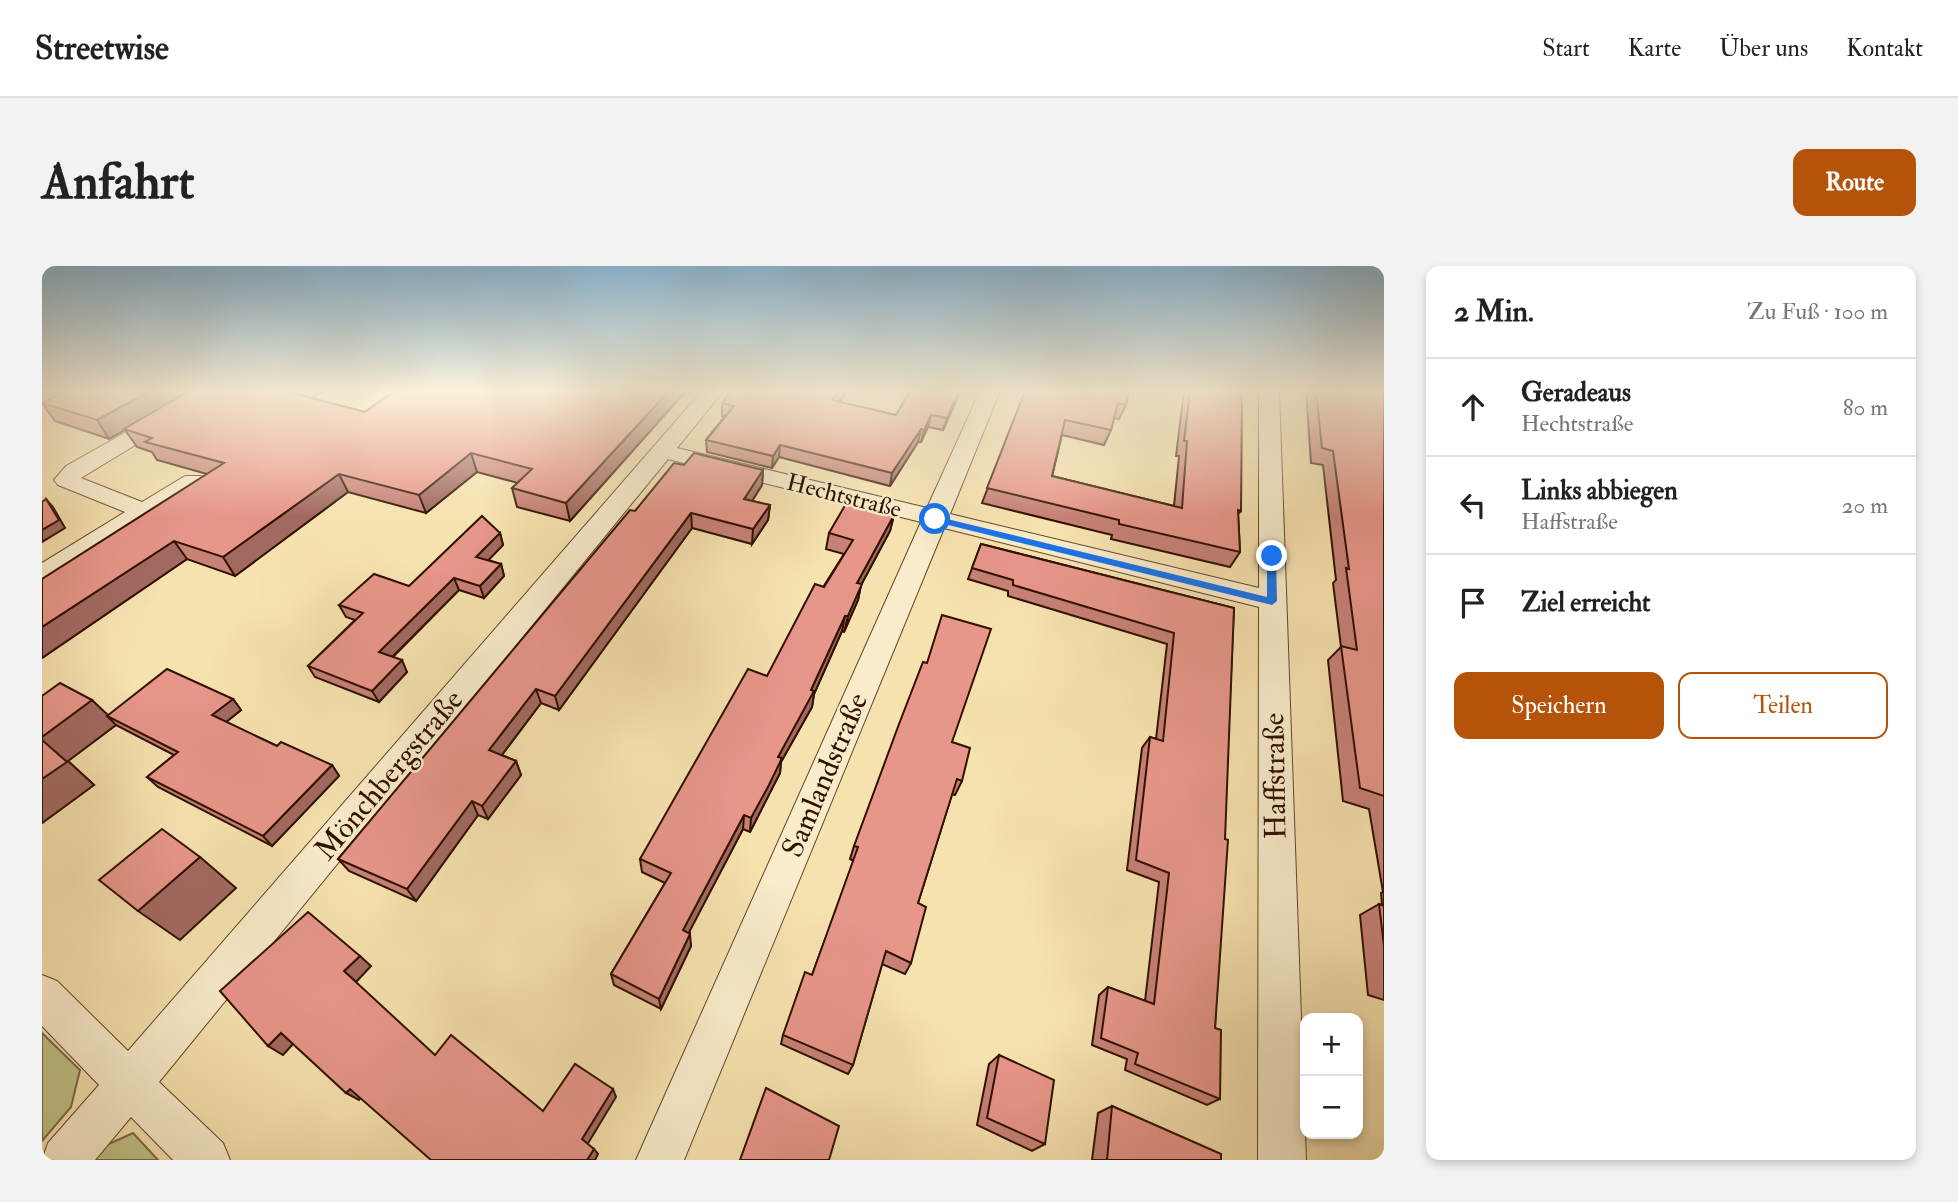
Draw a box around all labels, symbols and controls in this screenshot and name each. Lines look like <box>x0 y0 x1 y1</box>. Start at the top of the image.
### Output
text: Streetwise <box>35 28 169 69</box>
text: Start <box>1542 33 1590 64</box>
text: Karte <box>1628 33 1681 64</box>
text: Über uns <box>1719 33 1808 64</box>
text: Kontakt <box>1846 33 1923 64</box>
button: Route <box>1793 149 1916 216</box>
text: Anfahrt <box>42 152 194 213</box>
text: 2 Min. <box>1454 293 1534 330</box>
text: Zu Fuß · 100 m <box>1747 297 1888 326</box>
text: Geradeaus <box>1521 377 1631 409</box>
icon: ahead <box>1454 388 1492 426</box>
text: 80 m <box>1843 393 1888 422</box>
text: Hechtstraße <box>1521 409 1633 438</box>
street label: Hechtstraße <box>783 467 905 525</box>
text: Links abbiegen <box>1521 475 1678 507</box>
icon: left <box>1454 486 1492 524</box>
text: 20 m <box>1842 491 1888 520</box>
route start <box>919 503 950 534</box>
text: Haffstraße <box>1521 507 1618 536</box>
route end <box>1256 540 1287 571</box>
icon: arrive <box>1454 584 1492 622</box>
text: Ziel erreicht <box>1521 587 1651 619</box>
button: Speichern <box>1454 672 1664 739</box>
button: Teilen <box>1678 672 1888 739</box>
street label: Mönchbergstraße <box>307 682 471 868</box>
street label: Samlandstraße <box>774 687 876 863</box>
street label: Haffstraße <box>1255 713 1295 839</box>
map controls <box>1300 1013 1363 1139</box>
button: + <box>1300 1013 1363 1076</box>
button: − <box>1300 1076 1363 1139</box>

